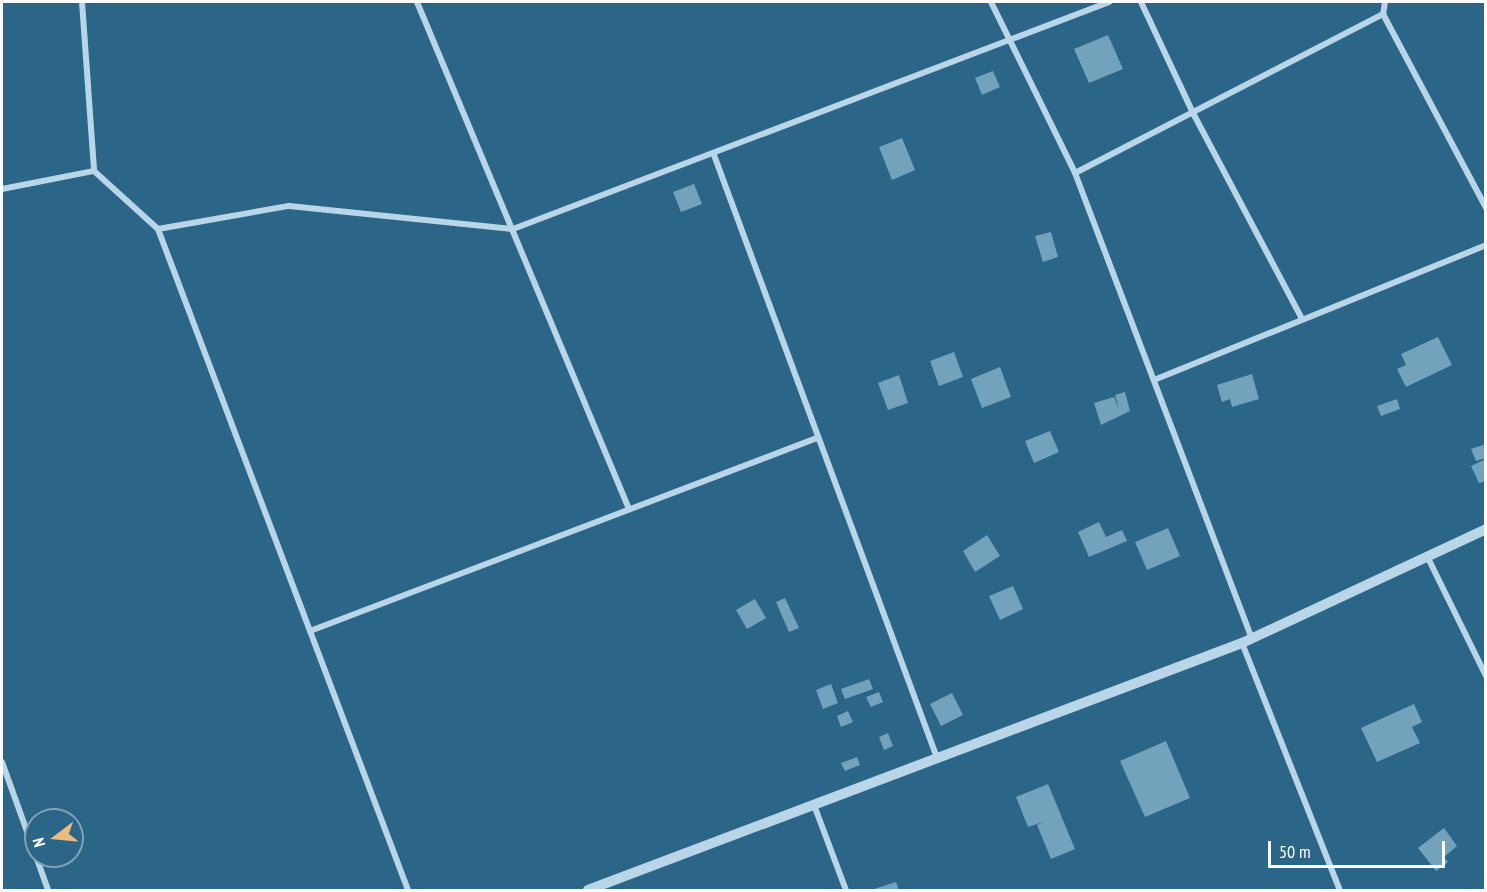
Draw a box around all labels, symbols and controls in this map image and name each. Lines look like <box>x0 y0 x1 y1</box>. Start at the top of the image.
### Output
north arrow <box>24 808 84 868</box>
scale bar <box>1271 829 1448 867</box>
text: N <box>28 836 49 849</box>
text: 50 m <box>1279 840 1311 863</box>

